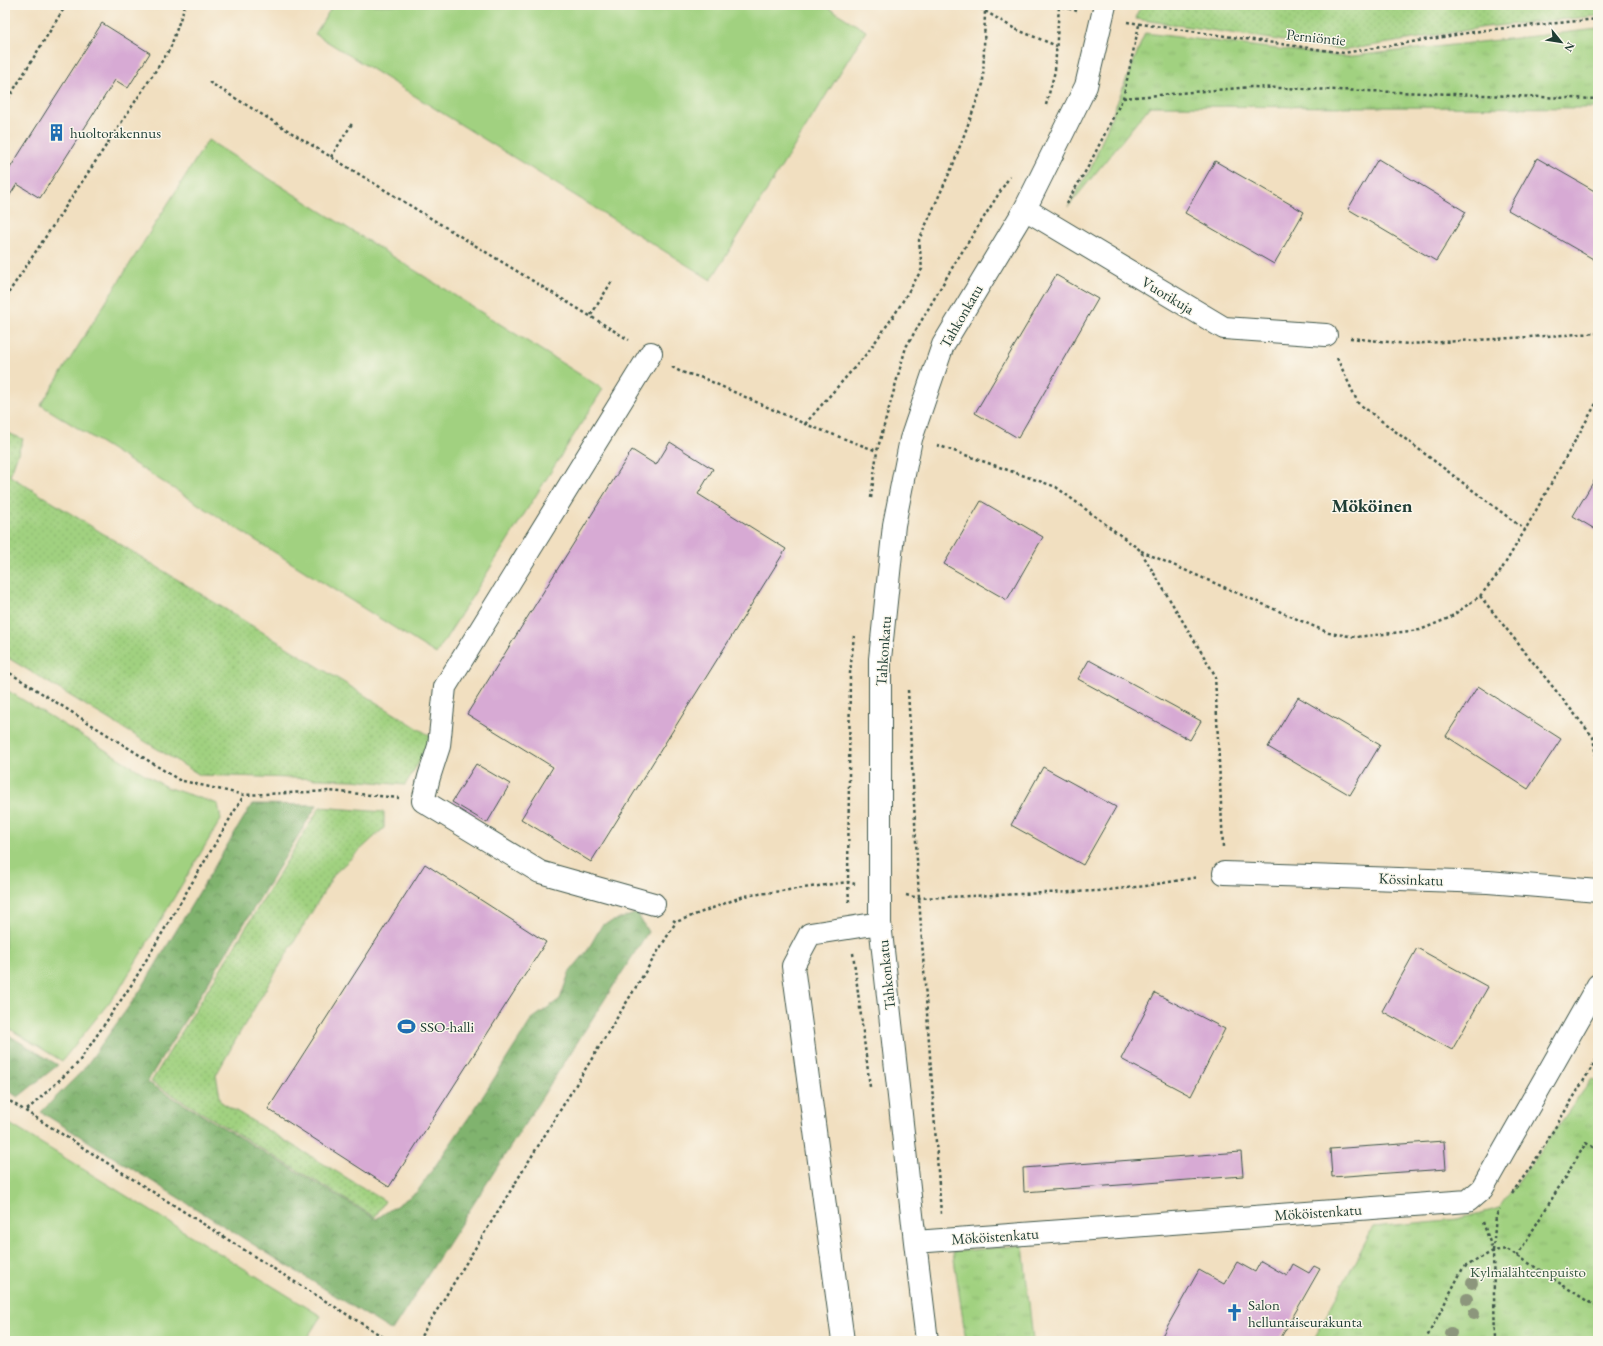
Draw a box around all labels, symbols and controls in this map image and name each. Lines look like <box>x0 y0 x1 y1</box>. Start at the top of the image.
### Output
north arrow <box>1541 22 1581 62</box>
street label: Perniöntie <box>1285 24 1347 50</box>
text: N <box>1561 40 1578 54</box>
building icon: huoltorakennus <box>47 122 67 142</box>
place label: huoltorakennus <box>70 123 161 142</box>
street label: Vuorikuja <box>1138 272 1198 318</box>
street label: Tahkonkatu <box>935 281 987 351</box>
district label: Mököinen <box>1332 493 1413 518</box>
street label: Tahkonkatu <box>871 615 895 687</box>
street label: Kössinkatu <box>1378 868 1444 890</box>
street label: Tahkonkatu <box>873 939 899 1011</box>
sports icon: SSO-halli <box>397 1016 417 1036</box>
place label: SSO-halli <box>420 1017 474 1036</box>
street label: Mököistenkatu <box>1274 1199 1362 1225</box>
street label: Mököistenkatu <box>951 1223 1039 1249</box>
park label: Kylmälähteenpuisto <box>1470 1262 1586 1281</box>
place label: Salon helluntaiseurakunta <box>1248 1295 1362 1331</box>
church icon: Salon helluntaiseurakunta <box>1225 1303 1245 1323</box>

